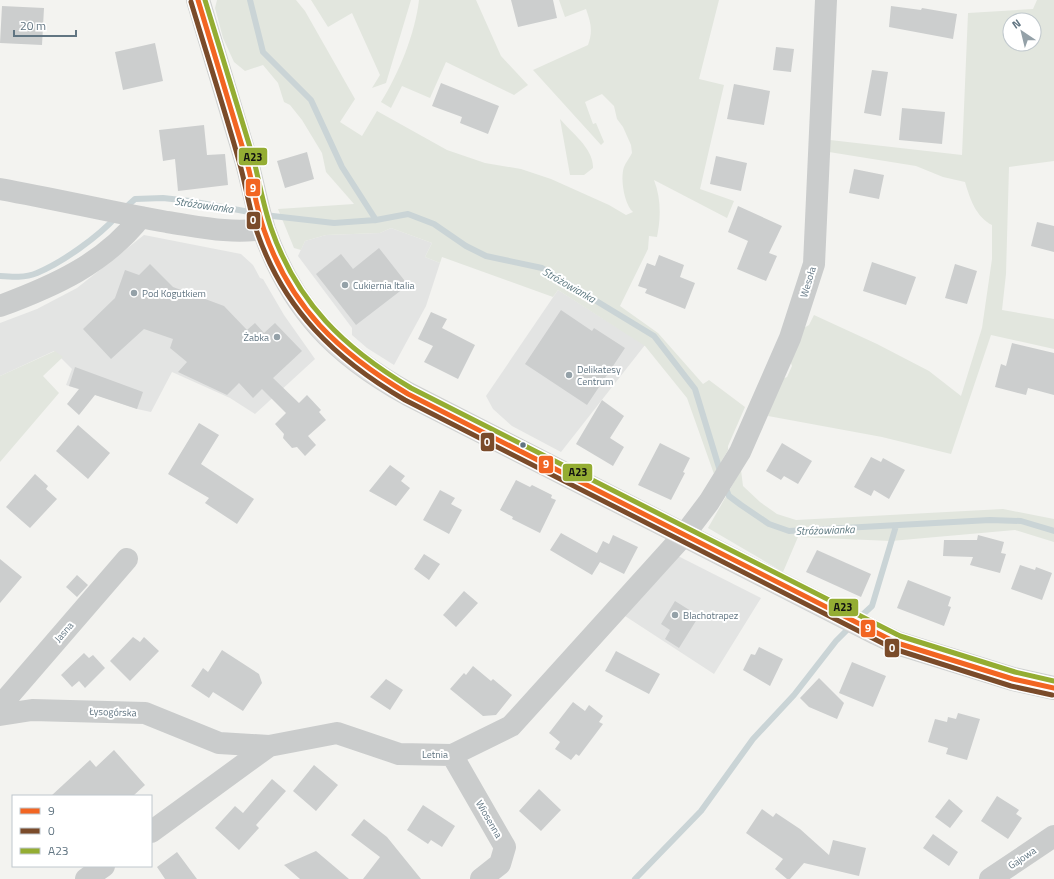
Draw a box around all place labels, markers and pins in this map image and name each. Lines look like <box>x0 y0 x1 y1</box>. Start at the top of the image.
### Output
place label: Cukiernia Italia <box>353 278 414 293</box>
marker: Cukiernia Italia <box>340 280 350 290</box>
place label: Pod Kogutkiem <box>142 286 206 301</box>
marker: Pod Kogutkiem <box>129 288 139 298</box>
place label: Żabka <box>244 330 269 345</box>
marker: Żabka <box>272 332 282 342</box>
place label: Delikatesy Centrum <box>577 362 621 389</box>
marker: Delikatesy Centrum <box>564 370 574 380</box>
unlabelled marker <box>518 440 528 450</box>
place label: Blachotrapez <box>683 608 739 623</box>
marker: Blachotrapez <box>670 610 680 620</box>

